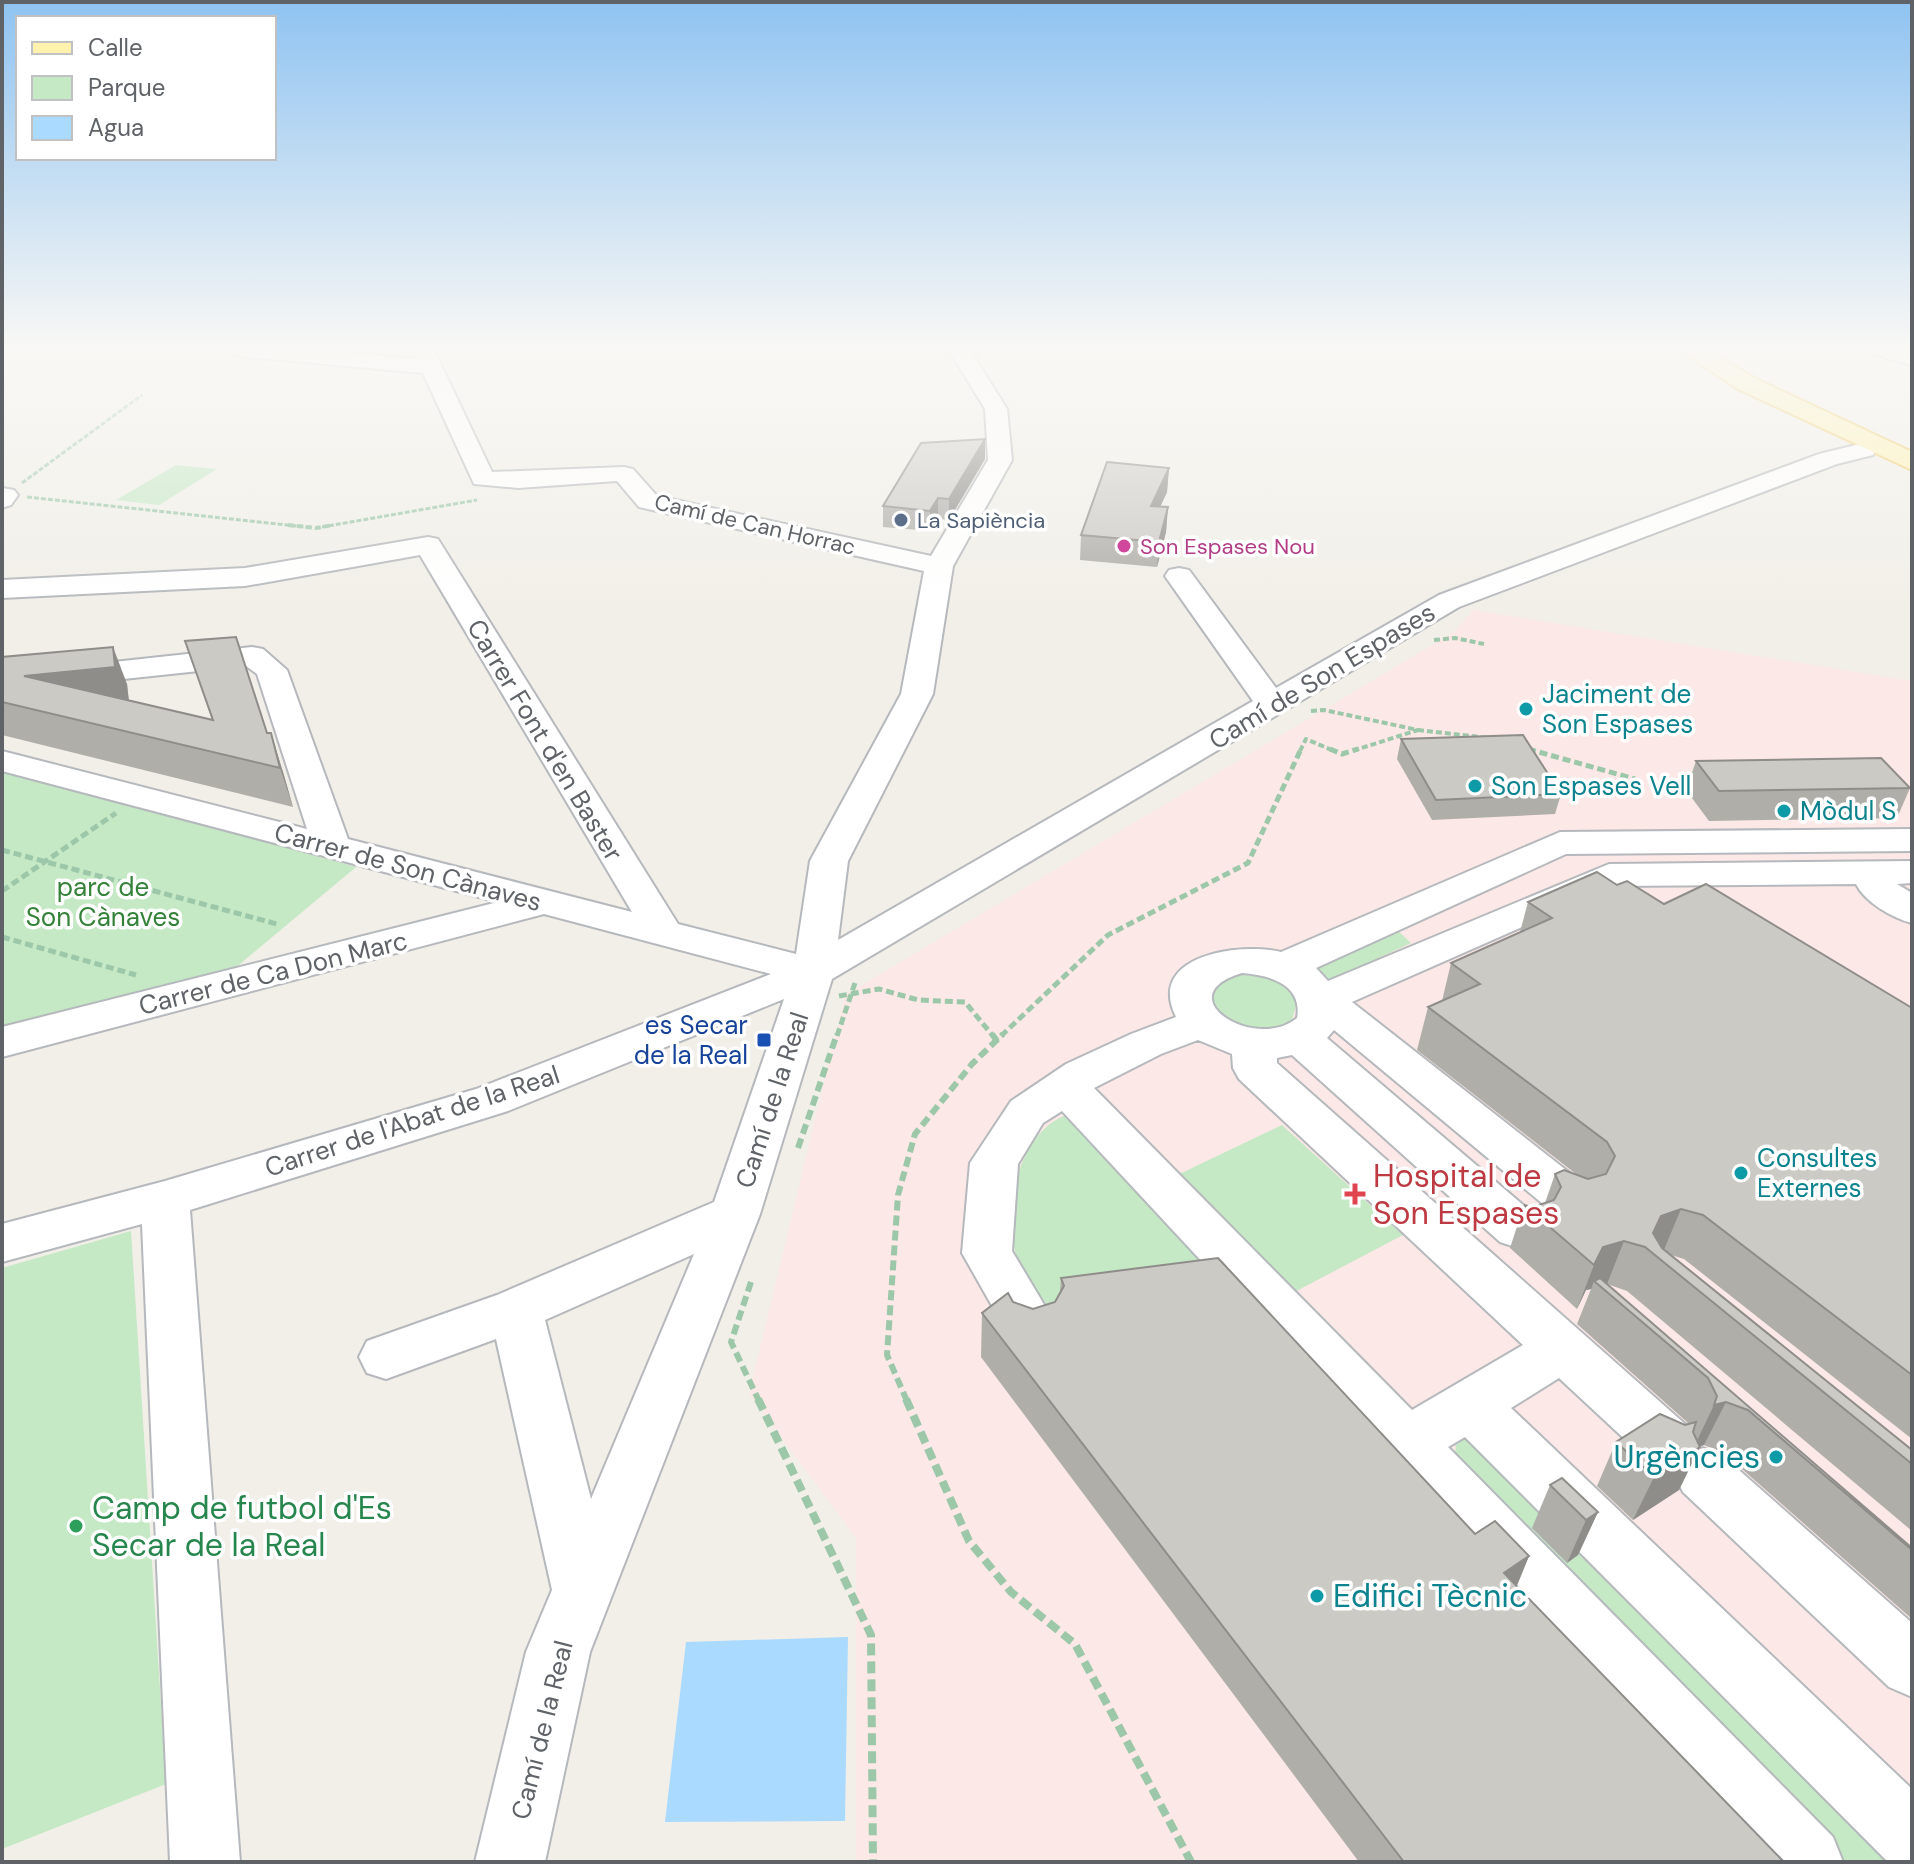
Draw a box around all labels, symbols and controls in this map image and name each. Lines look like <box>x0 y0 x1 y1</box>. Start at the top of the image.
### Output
legend <box>16 16 276 160</box>
text: Calle <box>88 32 143 63</box>
text: Parque <box>88 72 165 103</box>
text: Agua <box>88 112 144 143</box>
street label: Camí de Can Horrac <box>652 487 858 562</box>
place label: La Sapiència <box>917 506 1045 535</box>
marker: La Sapiència <box>892 511 910 529</box>
place label: Son Espases Nou <box>1140 532 1315 561</box>
marker: Son Espases Nou <box>1115 537 1133 555</box>
street label: Camí de Son Espases <box>1203 595 1441 757</box>
street label: Carrer Font d'en Baster <box>459 613 631 867</box>
place label: Jaciment de Son Espases <box>1542 677 1693 741</box>
marker: Jaciment de Son Espases <box>1517 700 1535 718</box>
place label: Son Espases Vell <box>1491 769 1691 803</box>
marker: Son Espases Vell <box>1466 777 1484 795</box>
place label: Mòdul S <box>1800 794 1896 828</box>
marker: Mòdul S <box>1775 802 1793 820</box>
street label: Carrer de Son Cànaves <box>271 815 545 919</box>
park label: parc de Son Cànaves <box>26 870 180 934</box>
street label: Carrer de Ca Don Marc <box>135 923 411 1023</box>
place label: es Secar de la Real <box>634 1008 748 1072</box>
street label: Camí de la Real <box>728 1008 816 1192</box>
marker: es Secar de la Real <box>755 1031 773 1049</box>
street label: Carrer de l'Abat de la Real <box>260 1057 564 1185</box>
place label: Consultes Externes <box>1757 1141 1877 1205</box>
place label: Hospital de Son Espases <box>1373 1155 1559 1234</box>
marker: Consultes Externes <box>1732 1164 1750 1182</box>
marker: Hospital de Son Espases <box>1344 1183 1366 1205</box>
place label: Urgències <box>1614 1436 1760 1478</box>
marker: Urgències <box>1767 1448 1785 1466</box>
place label: Camp de futbol d'Es Secar de la Real <box>92 1487 392 1566</box>
marker: Camp de futbol d'Es Secar de la Real <box>67 1517 85 1535</box>
place label: Edifici Tècnic <box>1333 1575 1527 1617</box>
marker: Edifici Tècnic <box>1308 1587 1326 1605</box>
street label: Camí de la Real <box>503 1637 581 1823</box>

